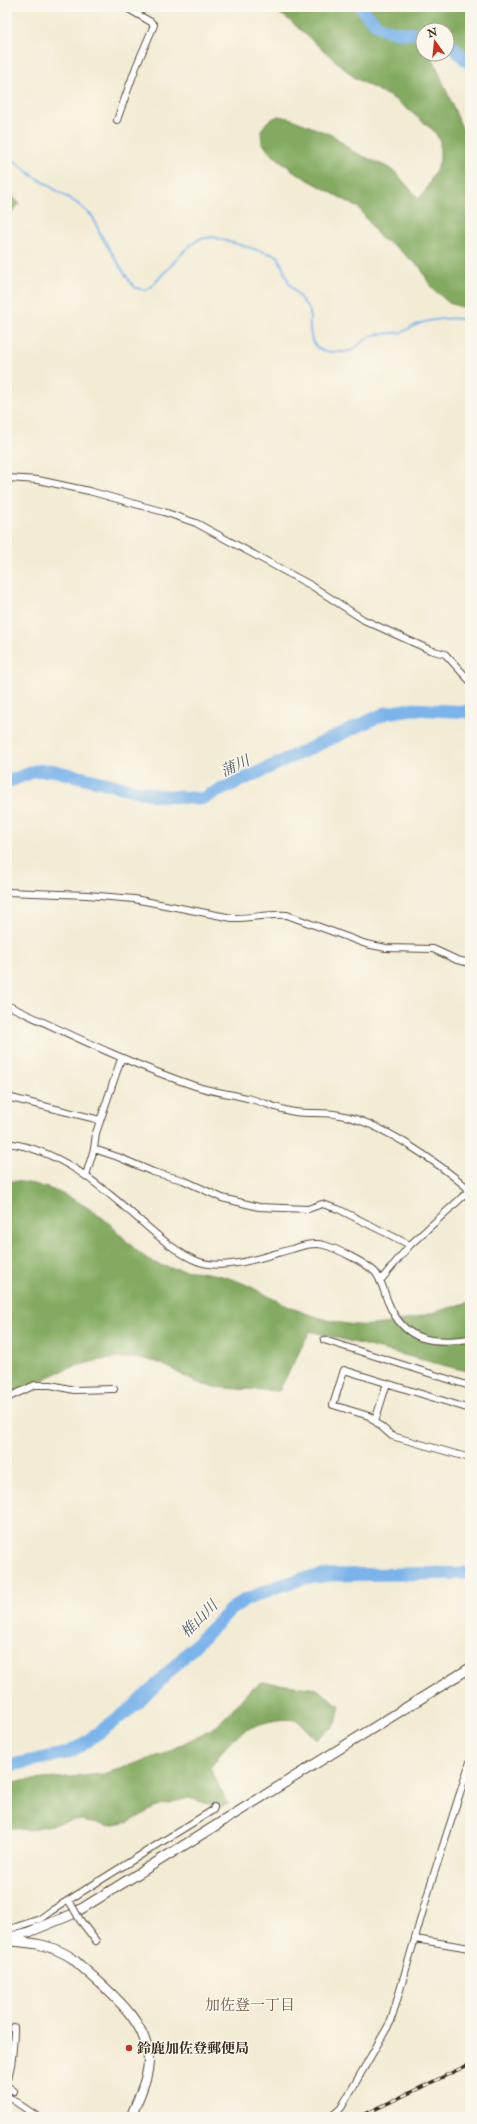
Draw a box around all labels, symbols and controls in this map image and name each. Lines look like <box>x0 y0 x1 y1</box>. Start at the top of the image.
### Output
north arrow <box>415 22 455 62</box>
text: N <box>425 25 440 42</box>
water label: 蒲川 <box>218 751 255 781</box>
water label: 椎山川 <box>177 1595 223 1642</box>
district label: 加佐登一丁目 <box>205 1996 295 2015</box>
place label: 鈴鹿加佐登郵便局 <box>137 2040 249 2058</box>
marker: 鈴鹿加佐登郵便局 <box>124 2043 134 2053</box>

